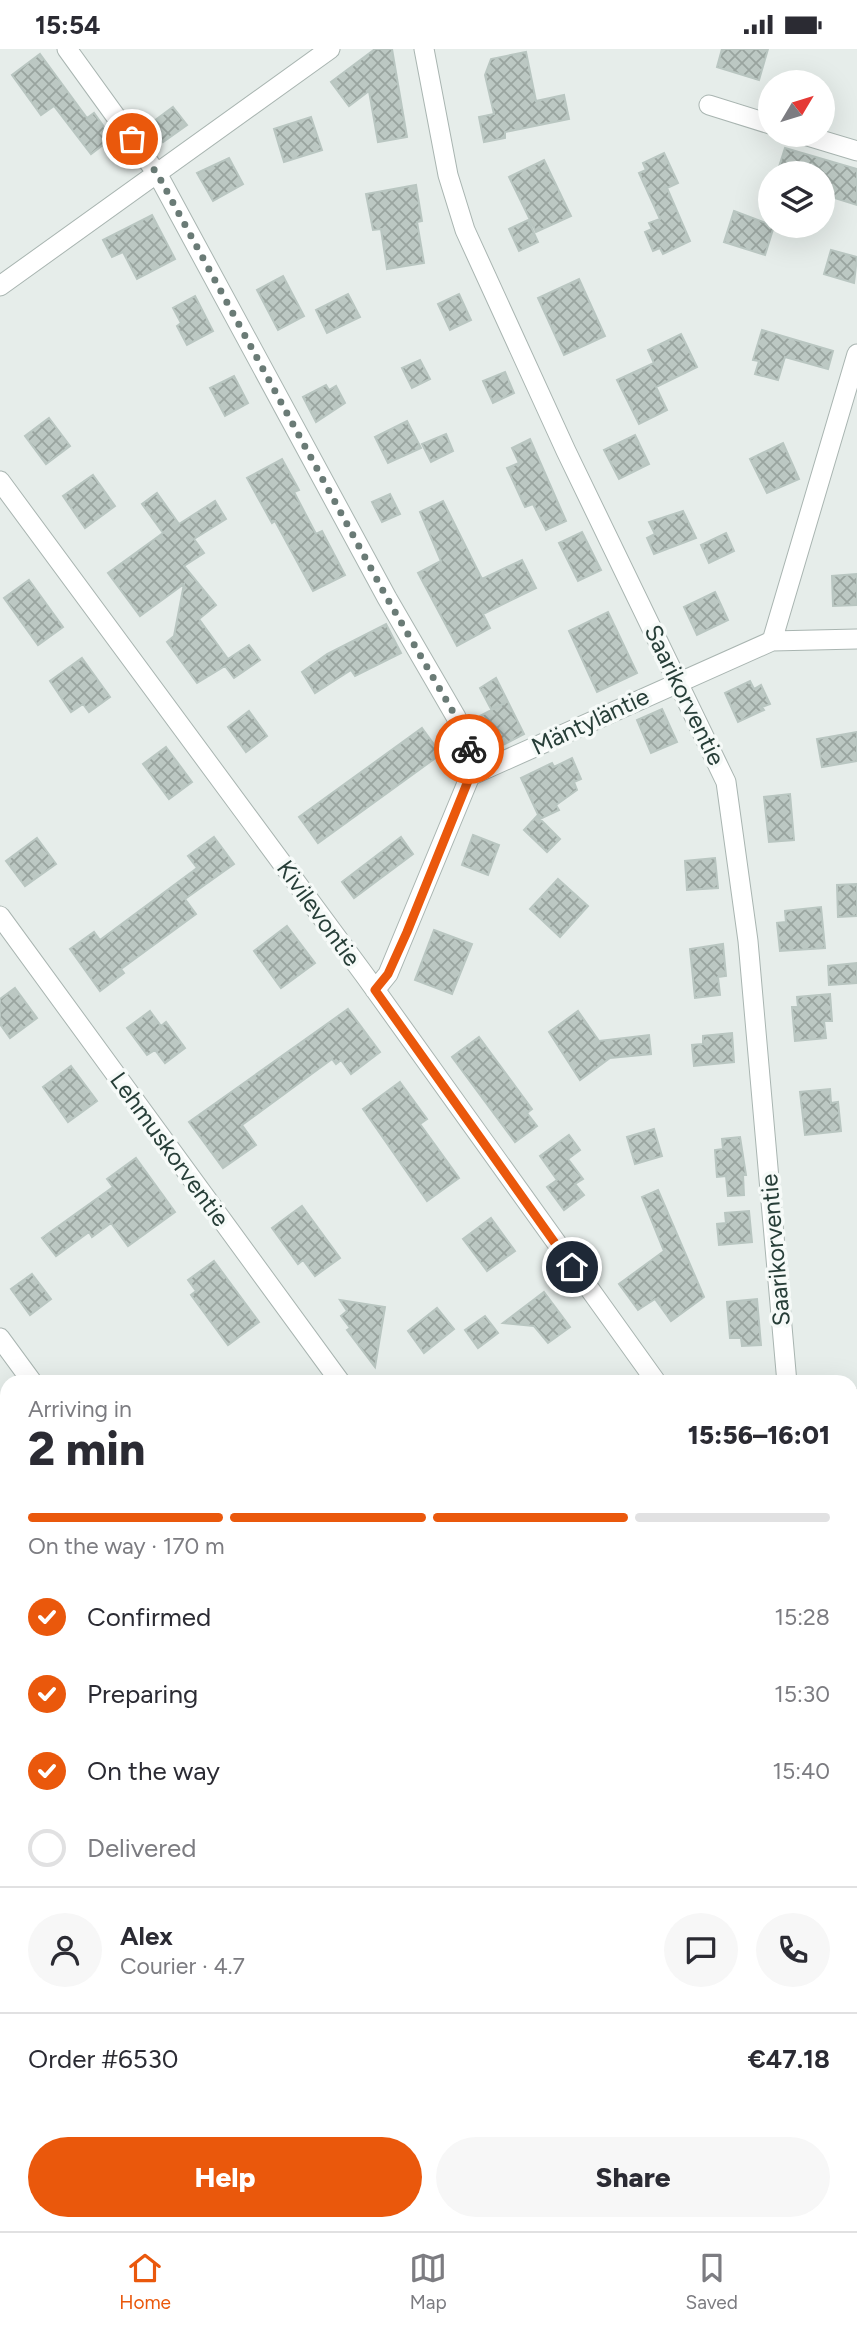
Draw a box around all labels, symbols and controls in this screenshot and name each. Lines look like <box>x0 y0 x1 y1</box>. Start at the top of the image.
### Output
text: 15:54 <box>35 9 100 41</box>
north arrow <box>758 70 835 147</box>
map controls <box>758 70 835 238</box>
pin <box>102 109 162 169</box>
icon: bag <box>113 120 151 158</box>
button: layers <box>758 161 835 238</box>
street label: Saarikorventie <box>638 620 732 770</box>
street label: Mäntyläntie <box>527 681 653 761</box>
courier <box>434 714 504 784</box>
icon: bike <box>450 730 488 768</box>
street label: Kivilevontie <box>271 854 367 972</box>
street label: Lehmuskorventie <box>104 1066 236 1232</box>
street label: Saarikorventie <box>754 1173 796 1327</box>
pin <box>542 1237 602 1297</box>
icon: home <box>553 1248 591 1286</box>
text: Arriving in <box>28 1395 132 1423</box>
text: 15:56–16:01 <box>688 1419 830 1451</box>
text: 2 min <box>28 1421 145 1477</box>
text: On the way · 170 m <box>28 1532 225 1560</box>
icon: check <box>28 1598 66 1636</box>
text: Confirmed <box>87 1601 211 1633</box>
text: 15:28 <box>774 1603 830 1631</box>
icon: check <box>28 1675 66 1713</box>
text: Preparing <box>87 1678 198 1710</box>
text: 15:30 <box>774 1680 830 1708</box>
icon: check <box>28 1752 66 1790</box>
text: On the way <box>87 1755 220 1787</box>
text: 15:40 <box>772 1757 830 1785</box>
text: Delivered <box>87 1832 196 1864</box>
button: person <box>28 1913 102 1987</box>
button: chat <box>664 1913 738 1987</box>
button: phone <box>756 1913 830 1987</box>
text: Alex <box>120 1920 173 1952</box>
text: Courier · 4.7 <box>120 1952 245 1980</box>
text: Order #6530 <box>28 2043 178 2075</box>
text: €47.18 <box>748 2043 830 2075</box>
button: Help <box>28 2137 422 2217</box>
button: Share <box>436 2137 830 2217</box>
tab: Home <box>119 2249 171 2314</box>
tab: Map <box>409 2249 447 2314</box>
tab: Saved <box>685 2249 738 2314</box>

